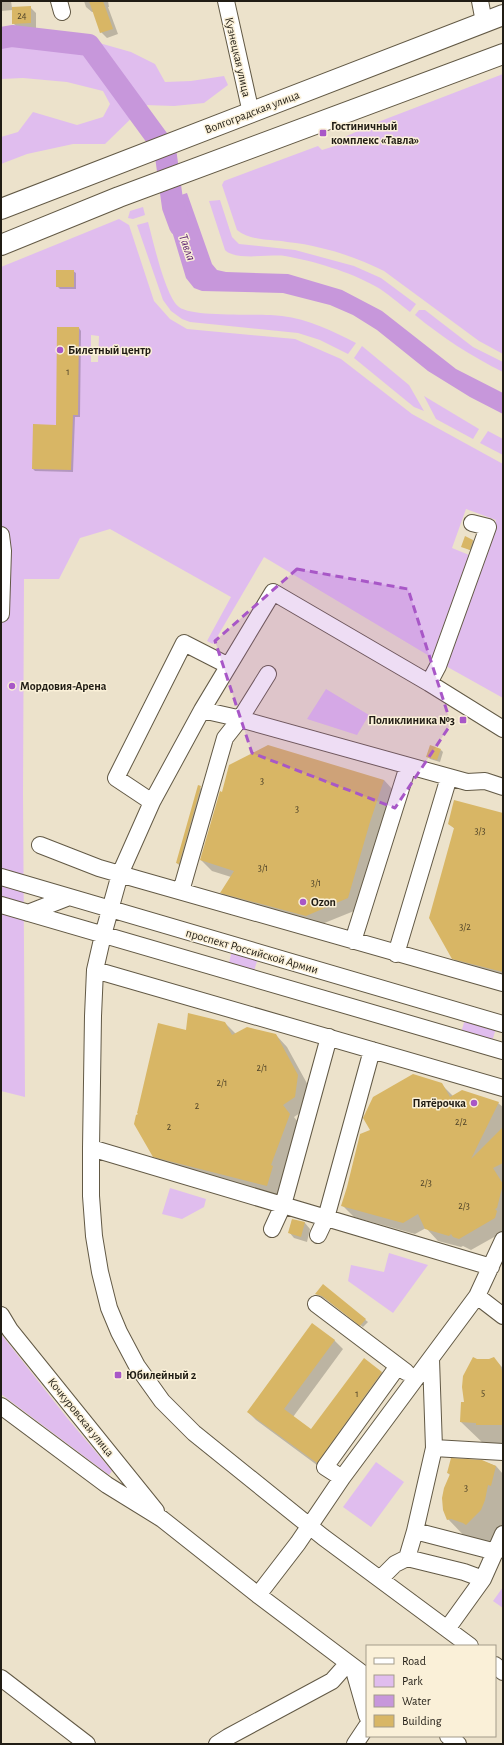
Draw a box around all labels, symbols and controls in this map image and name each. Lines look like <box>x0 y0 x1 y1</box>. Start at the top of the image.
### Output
house number: 24 <box>17 11 27 21</box>
street label: Кузнецкая улица <box>222 16 253 99</box>
street label: Волгоградская улица <box>203 88 302 137</box>
place label: Гостиничный комплекс «Тавла» <box>331 120 419 146</box>
marker: Гостиничный комплекс «Тавла» <box>318 128 328 138</box>
water label: Тавла <box>176 232 198 263</box>
place label: Билетный центр <box>68 344 151 356</box>
marker: Билетный центр <box>55 345 65 355</box>
house number: 1 <box>66 367 70 377</box>
place label: Мордовия-Арена <box>20 680 107 692</box>
marker: Мордовия-Арена <box>7 681 17 691</box>
place label: Поликлиника №3 <box>368 714 455 726</box>
marker: Поликлиника №3 <box>458 715 468 725</box>
house number: 3 <box>260 776 264 786</box>
house number: 3 <box>295 804 299 814</box>
house number: 3/3 <box>474 826 486 836</box>
house number: 3/1 <box>258 863 268 873</box>
house number: 3/1 <box>311 878 321 888</box>
place label: Ozon <box>311 896 336 908</box>
marker: Ozon <box>298 897 308 907</box>
house number: 3/2 <box>459 922 471 932</box>
street label: проспект Российской Армии <box>184 926 320 976</box>
house number: 2/1 <box>257 1063 267 1073</box>
house number: 2/1 <box>217 1078 227 1088</box>
place label: Пятёрочка <box>413 1097 466 1109</box>
marker: Пятёрочка <box>469 1098 479 1108</box>
house number: 2 <box>195 1101 200 1111</box>
house number: 2/2 <box>455 1117 467 1127</box>
house number: 2 <box>167 1122 172 1132</box>
house number: 2/3 <box>420 1178 432 1188</box>
house number: 2/3 <box>458 1201 470 1211</box>
place label: Юбилейный 2 <box>126 1369 197 1381</box>
marker: Юбилейный 2 <box>113 1370 123 1380</box>
street label: Кочкуровская улица <box>45 1375 117 1460</box>
house number: 5 <box>481 1388 485 1398</box>
house number: 1 <box>355 1389 359 1399</box>
house number: 3 <box>464 1483 468 1493</box>
legend <box>366 1645 496 1737</box>
text: Road <box>402 1655 426 1667</box>
text: Park <box>402 1675 423 1687</box>
text: Water <box>402 1695 431 1707</box>
text: Building <box>402 1715 442 1727</box>

